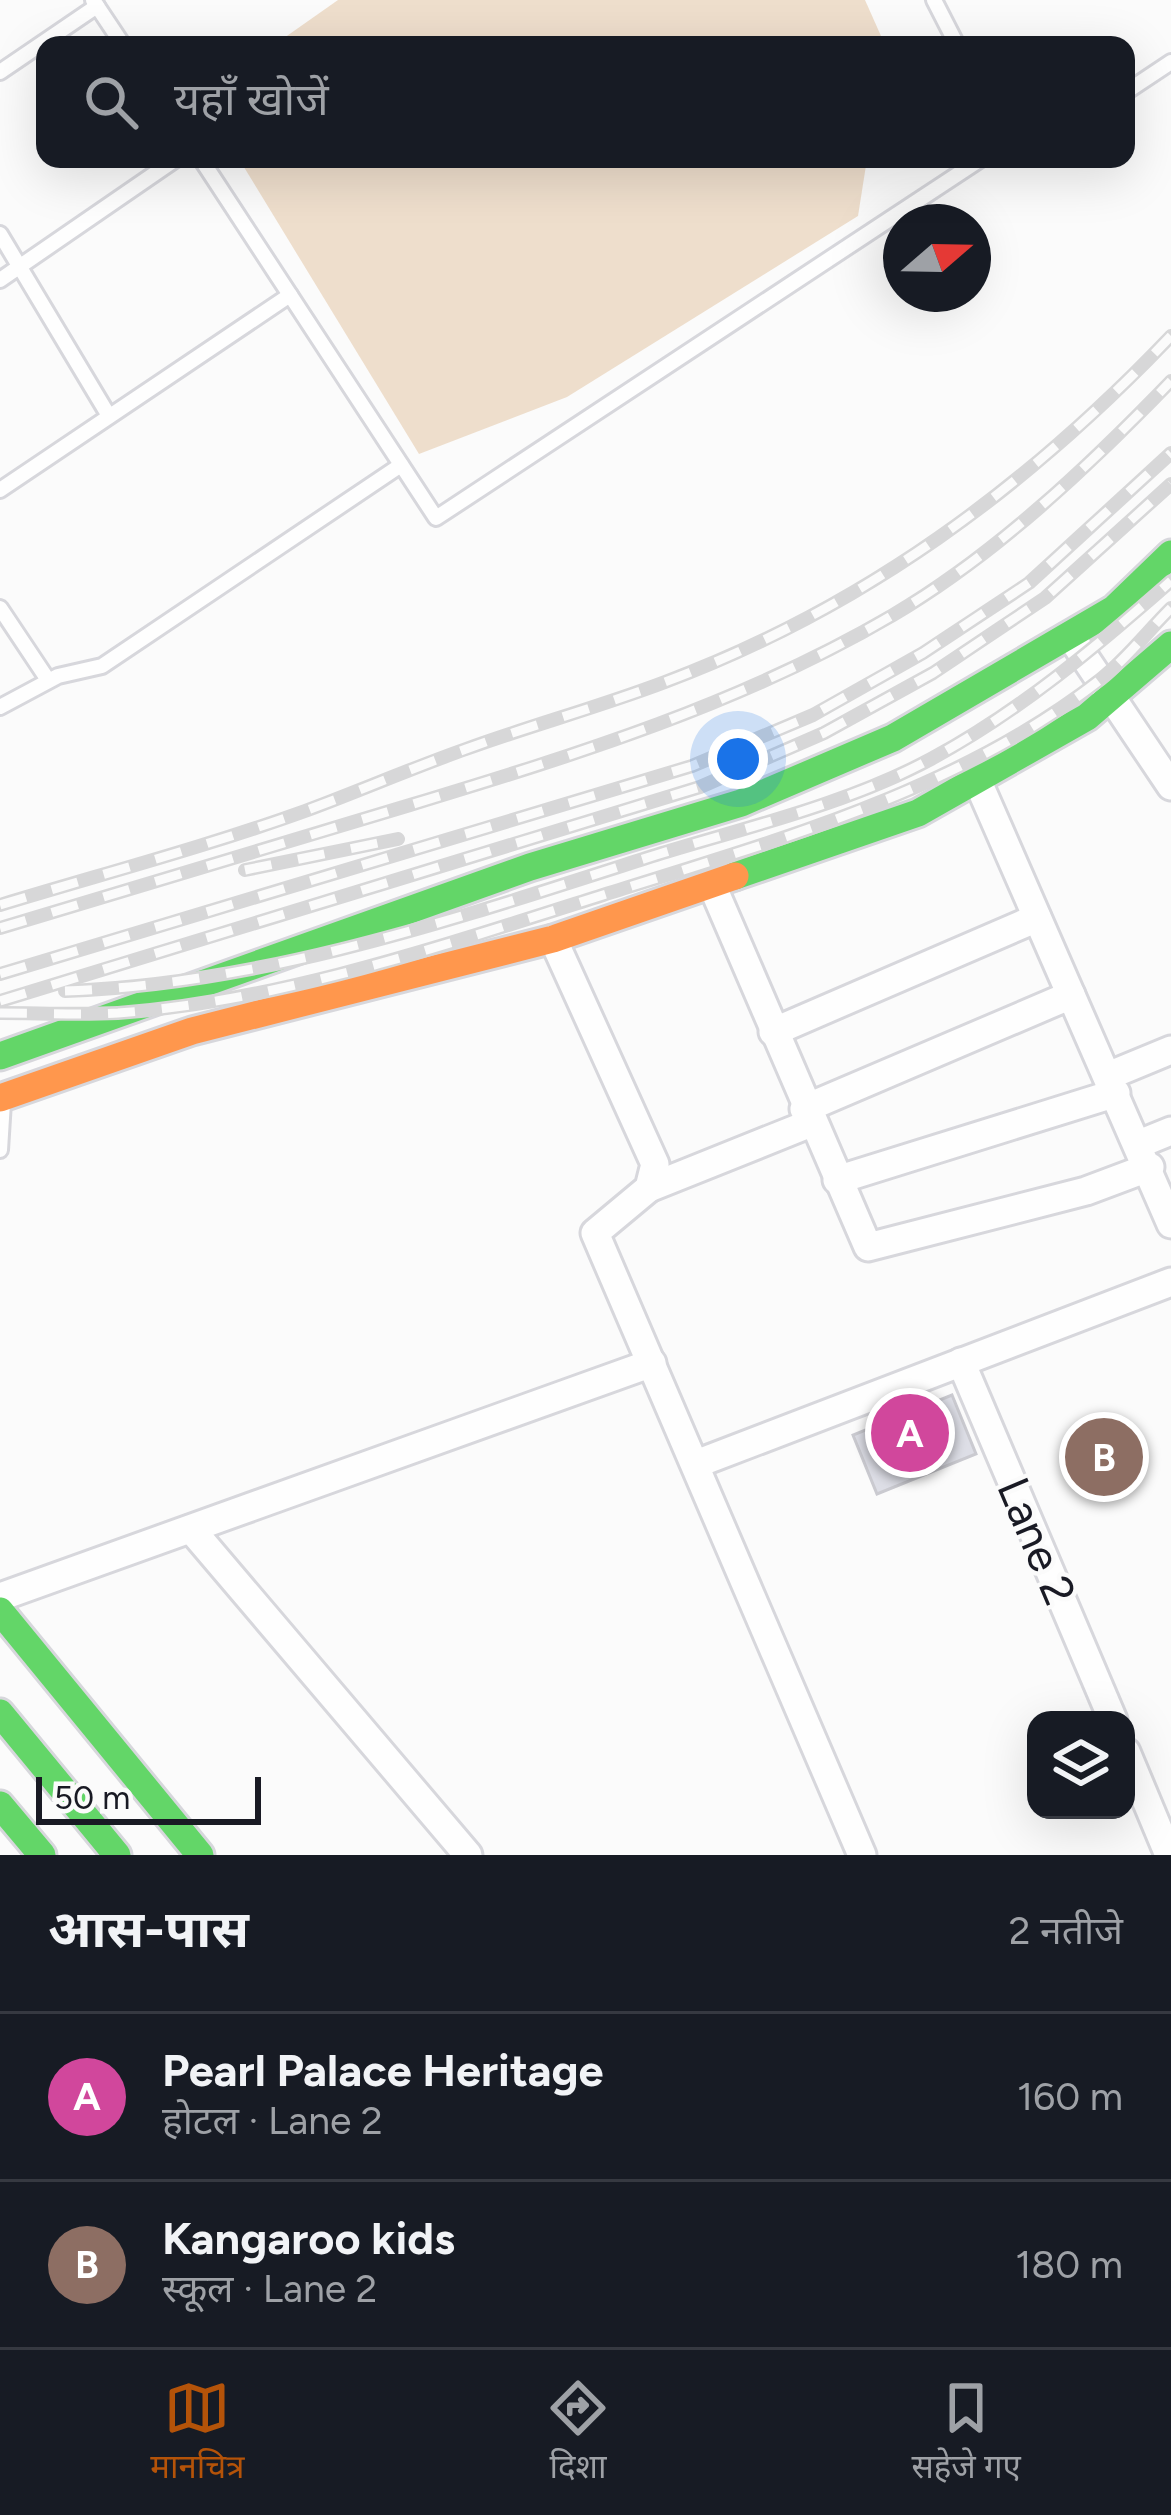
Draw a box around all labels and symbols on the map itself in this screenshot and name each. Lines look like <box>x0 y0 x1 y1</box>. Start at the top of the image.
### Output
north arrow <box>883 204 991 312</box>
your location <box>708 729 768 789</box>
pin: A <box>871 1388 949 1478</box>
pin: B <box>1065 1412 1143 1502</box>
street label: Lane 2 <box>986 1470 1088 1612</box>
scale bar <box>36 1771 261 1824</box>

